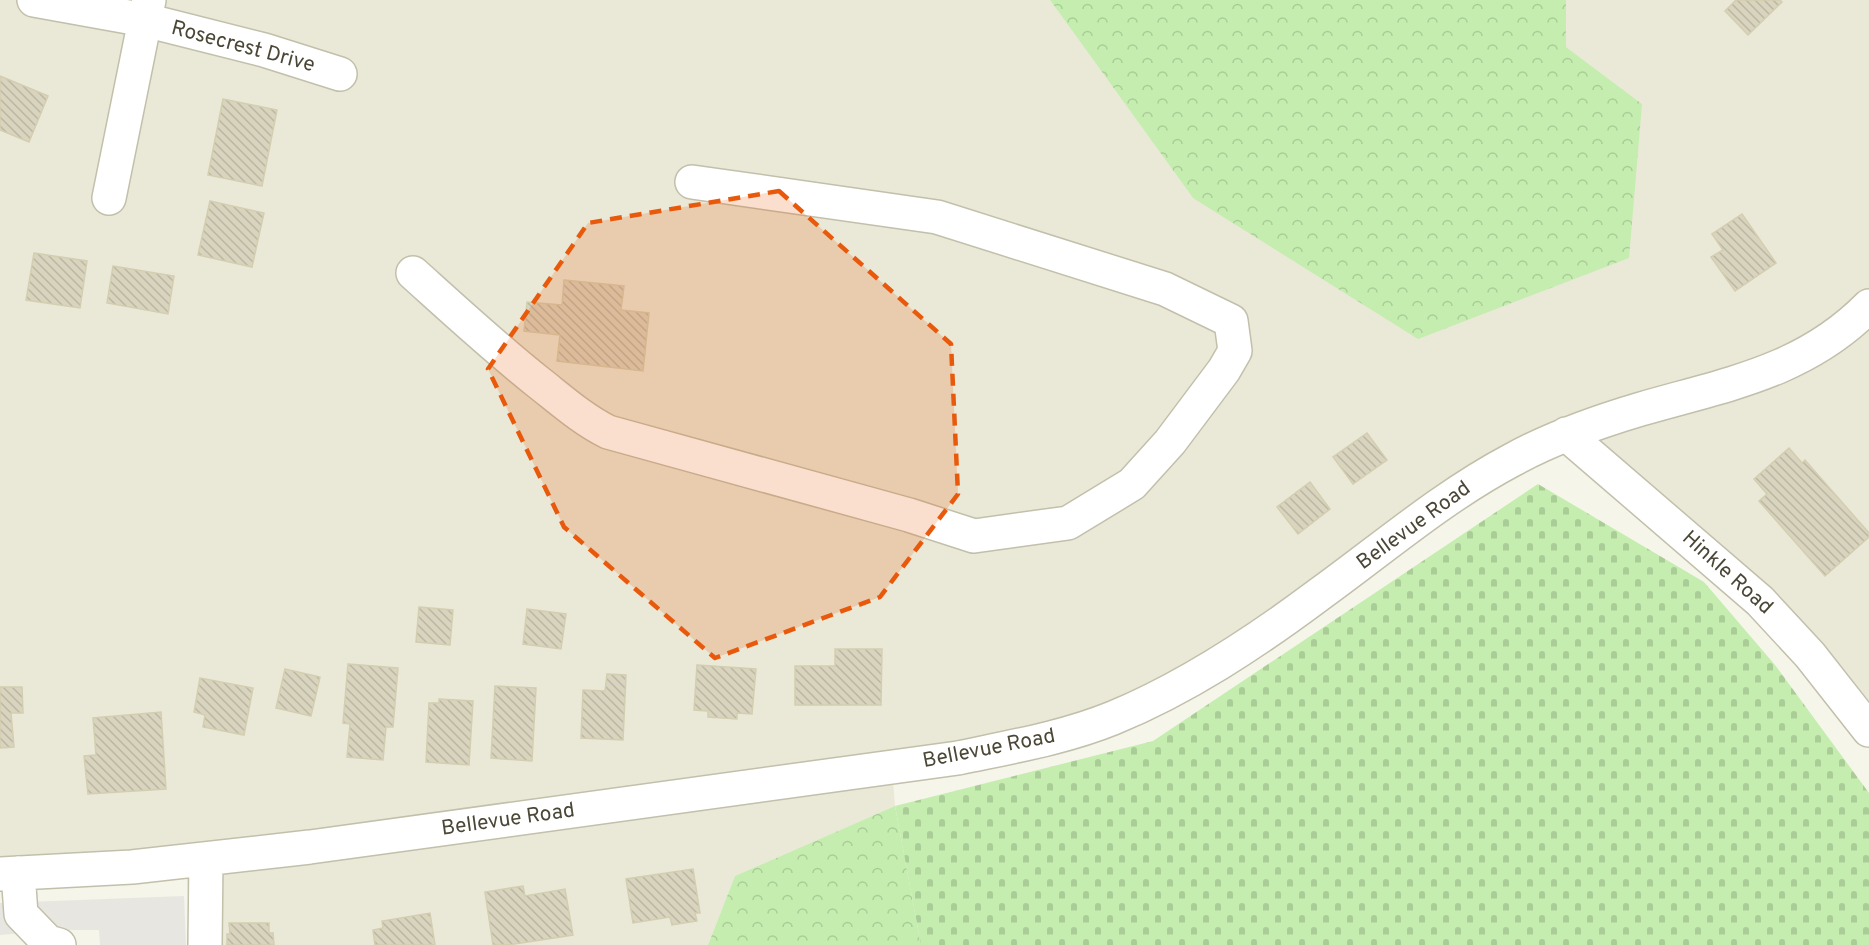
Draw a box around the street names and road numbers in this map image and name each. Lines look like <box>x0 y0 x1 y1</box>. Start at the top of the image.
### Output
street label: Rosecrest Drive <box>168 15 318 79</box>
street label: Bellevue Road <box>1352 476 1476 576</box>
street label: Hinkle Road <box>1676 525 1778 621</box>
street label: Bellevue Road <box>920 723 1058 775</box>
street label: Bellevue Road <box>440 797 576 843</box>

